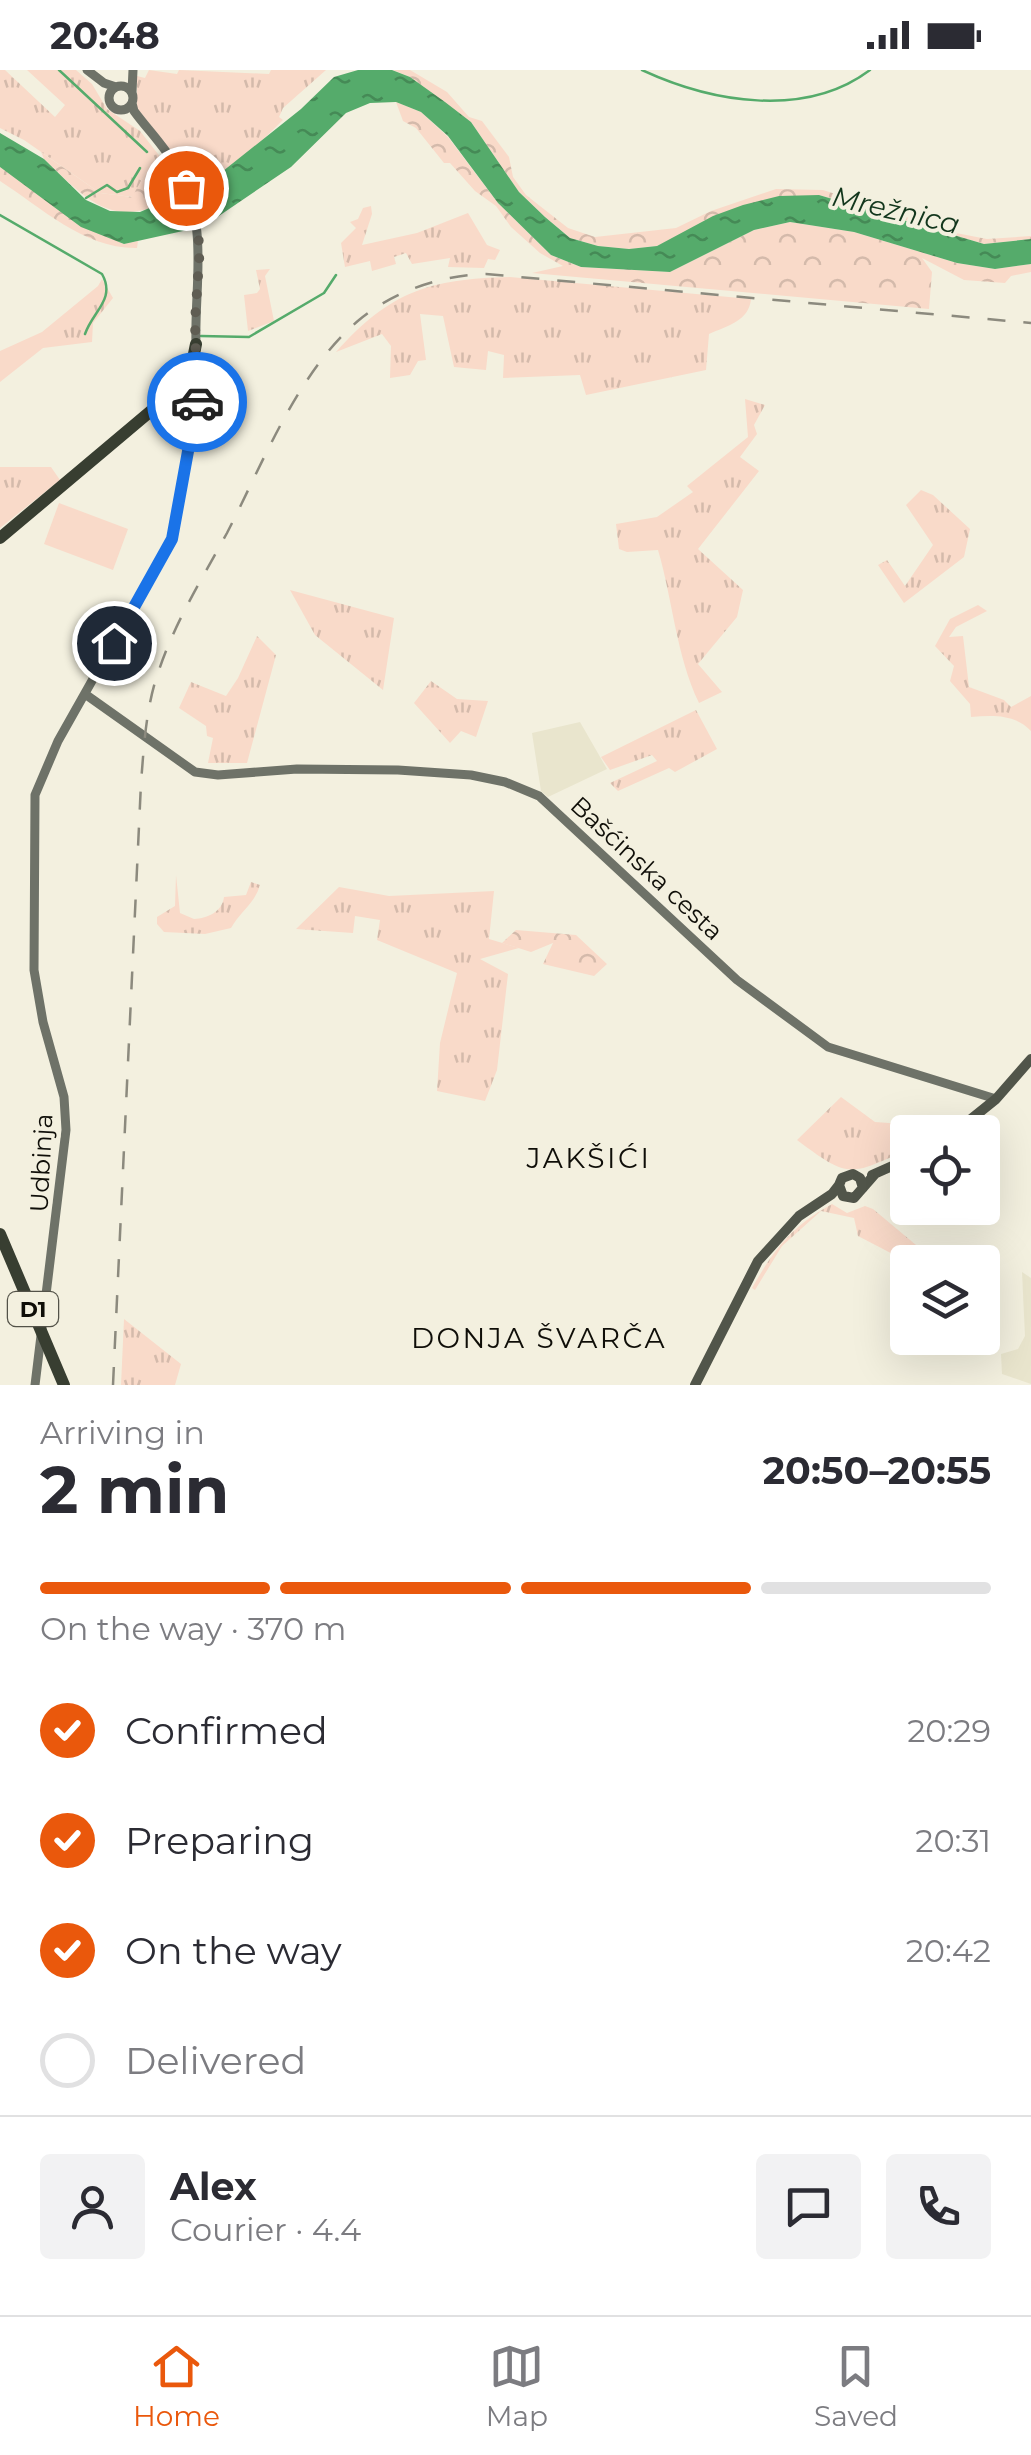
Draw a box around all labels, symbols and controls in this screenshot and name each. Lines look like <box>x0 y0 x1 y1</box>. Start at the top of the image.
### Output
text: 20:48 <box>50 12 160 59</box>
pin <box>144 146 229 231</box>
icon: bag <box>159 161 214 216</box>
water label: Mrežnica <box>829 179 963 241</box>
courier <box>147 352 247 452</box>
icon: car <box>170 375 225 430</box>
pin <box>72 601 157 686</box>
icon: home <box>87 616 142 671</box>
street label: Bašćinska cesta <box>565 790 729 946</box>
street label: Udbinja <box>23 1113 59 1213</box>
map controls <box>890 1115 1000 1355</box>
button: locate <box>890 1115 1000 1225</box>
district label: JAKŠIĆI <box>526 1141 651 1175</box>
button: layers <box>890 1245 1000 1355</box>
road number: D1 <box>8 1292 58 1326</box>
district label: DONJA ŠVARČA <box>411 1321 667 1355</box>
text: Arriving in <box>40 1413 205 1452</box>
text: 20:50–20:55 <box>763 1447 991 1494</box>
text: 2 min <box>40 1450 229 1529</box>
text: On the way · 370 m <box>40 1609 347 1648</box>
icon: check <box>40 1703 95 1758</box>
text: Confirmed <box>125 1707 328 1754</box>
text: 20:29 <box>907 1711 991 1750</box>
icon: check <box>40 1813 95 1868</box>
text: Preparing <box>125 1817 314 1864</box>
text: 20:31 <box>915 1821 991 1860</box>
icon: check <box>40 1923 95 1978</box>
text: On the way <box>125 1927 342 1974</box>
text: 20:42 <box>906 1931 991 1970</box>
text: Delivered <box>125 2037 306 2084</box>
button: person <box>40 2154 145 2259</box>
button: chat <box>756 2154 861 2259</box>
button: phone <box>886 2154 991 2259</box>
text: Alex <box>170 2163 257 2210</box>
text: Courier · 4.4 <box>170 2210 361 2249</box>
tab: Home <box>133 2339 220 2433</box>
tab: Map <box>486 2339 548 2433</box>
tab: Saved <box>814 2339 898 2433</box>

